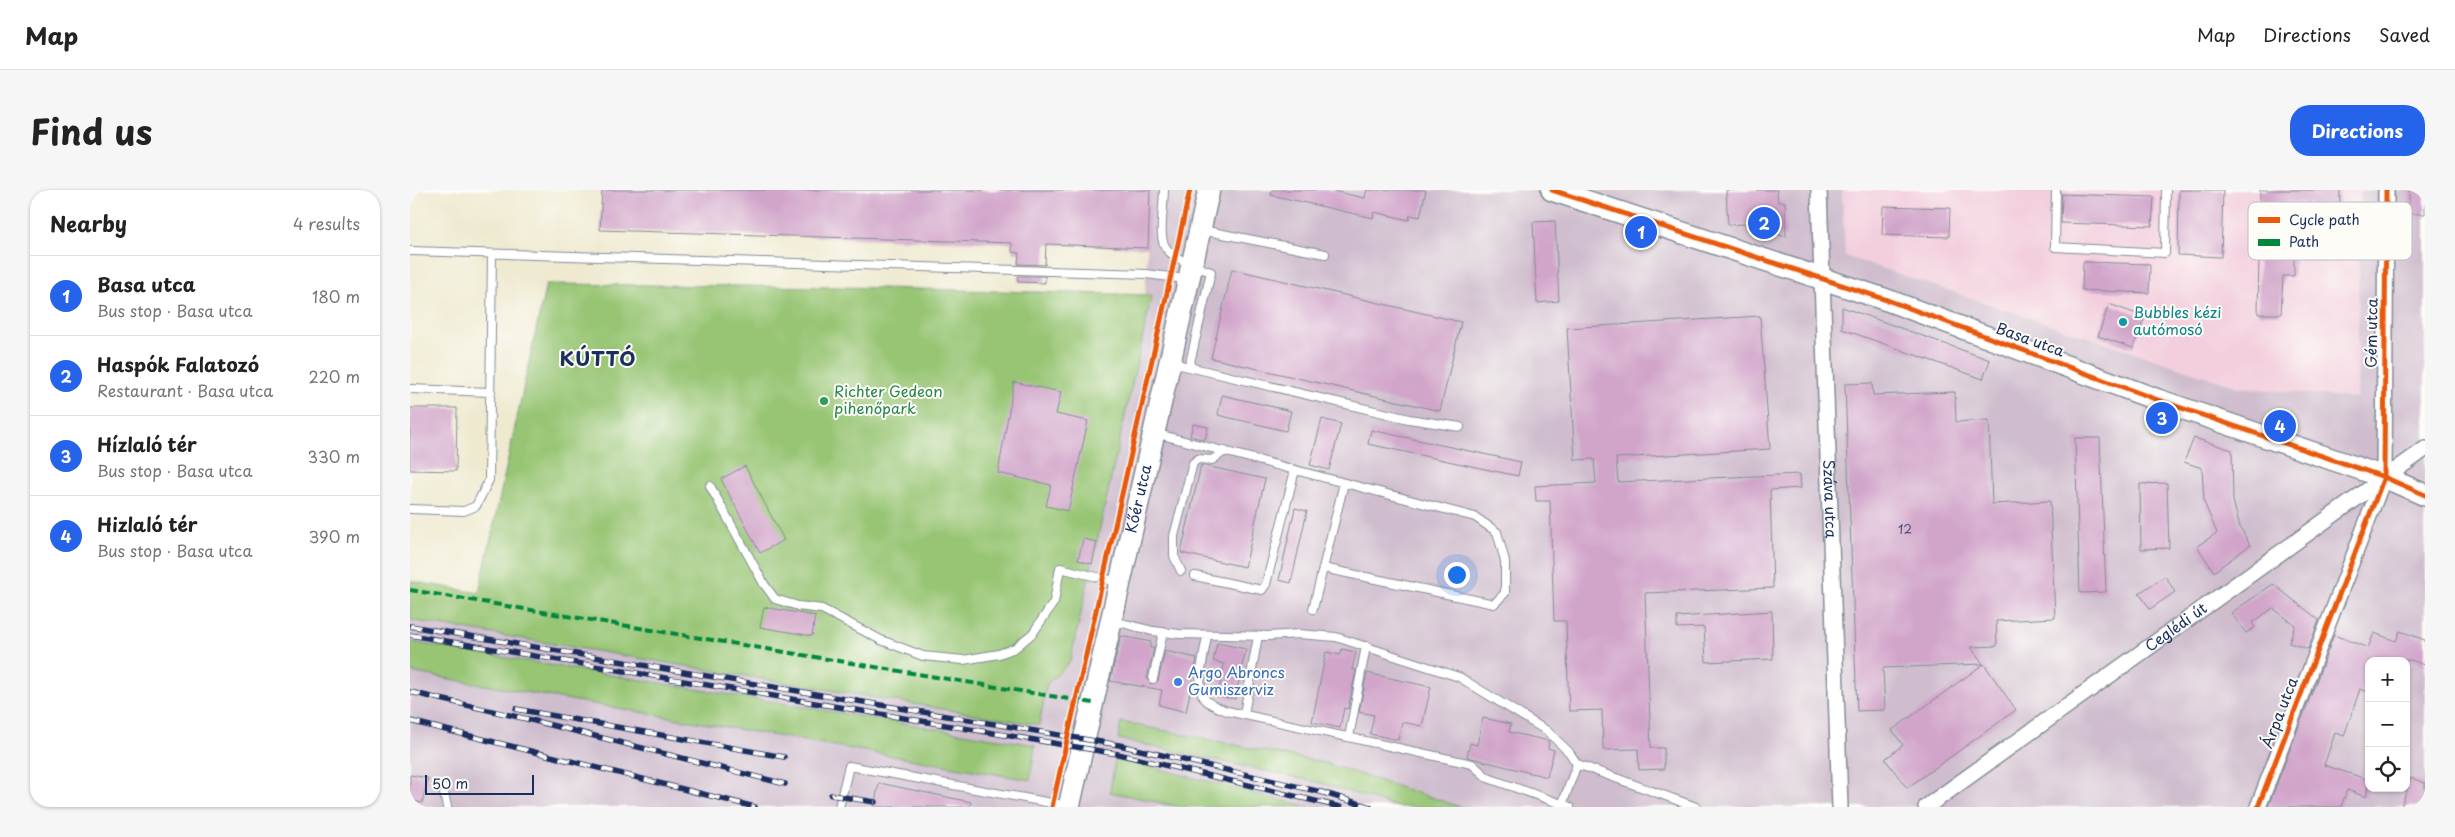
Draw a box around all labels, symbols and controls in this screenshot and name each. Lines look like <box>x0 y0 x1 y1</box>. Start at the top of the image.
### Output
text: Map <box>25 17 78 53</box>
text: Map <box>2197 21 2235 48</box>
text: Directions <box>2263 21 2351 48</box>
text: Saved <box>2379 21 2430 48</box>
text: Find us <box>30 104 152 157</box>
button: Directions <box>2290 105 2425 156</box>
legend <box>2248 202 2412 260</box>
pin: 2 <box>1748 204 1780 242</box>
text: Nearby <box>50 207 127 239</box>
text: Cycle path <box>2289 209 2360 230</box>
text: 4 results <box>293 211 360 235</box>
pin: 1 <box>1625 213 1657 251</box>
text: Path <box>2289 231 2319 252</box>
text: Basa utca <box>97 270 195 298</box>
text: 1 <box>62 284 70 308</box>
text: 180 m <box>312 284 360 308</box>
street label: Gém utca <box>2358 297 2383 368</box>
text: Bus stop · Basa utca <box>97 298 252 322</box>
place label: Bubbles kézi autómosó <box>2133 300 2221 340</box>
street label: Basa utca <box>1993 316 2069 362</box>
marker: Bubbles kézi autómosó <box>2117 316 2129 328</box>
district label: KÚTTÓ <box>560 343 636 373</box>
text: Haspók Falatozó <box>97 350 259 378</box>
text: 2 <box>60 364 72 388</box>
text: 220 m <box>309 364 360 388</box>
text: Restaurant · Basa utca <box>97 378 273 402</box>
place label: Richter Gedeon pihenőpark <box>834 379 943 419</box>
marker: Richter Gedeon pihenőpark <box>818 395 830 407</box>
pin: 3 <box>2146 399 2178 437</box>
pin: 4 <box>2264 407 2296 445</box>
text: Hízlaló tér <box>97 430 197 458</box>
text: 3 <box>61 444 71 468</box>
text: 330 m <box>307 444 360 468</box>
text: Bus stop · Basa utca <box>97 458 252 482</box>
street label: Száva utca <box>1818 459 1844 538</box>
street label: Kőér utca <box>1119 461 1157 535</box>
text: Hizlaló tér <box>97 510 198 538</box>
house number: 12 <box>1898 520 1912 538</box>
text: 4 <box>61 524 71 548</box>
text: 390 m <box>309 524 360 548</box>
text: Bus stop · Basa utca <box>97 538 252 562</box>
your location <box>1444 562 1470 588</box>
street label: Ceglédi út <box>2140 596 2211 657</box>
map controls <box>2365 657 2410 792</box>
button: + <box>2365 657 2410 702</box>
place label: Argo Abroncs Gumiszerviz <box>1188 660 1285 700</box>
street label: Árpa utca <box>2255 674 2303 751</box>
marker: Argo Abroncs Gumiszerviz <box>1172 676 1184 688</box>
button: − <box>2365 702 2410 747</box>
button: locate <box>2365 747 2410 792</box>
scale bar <box>425 772 534 795</box>
text: 50 m <box>432 773 468 794</box>

